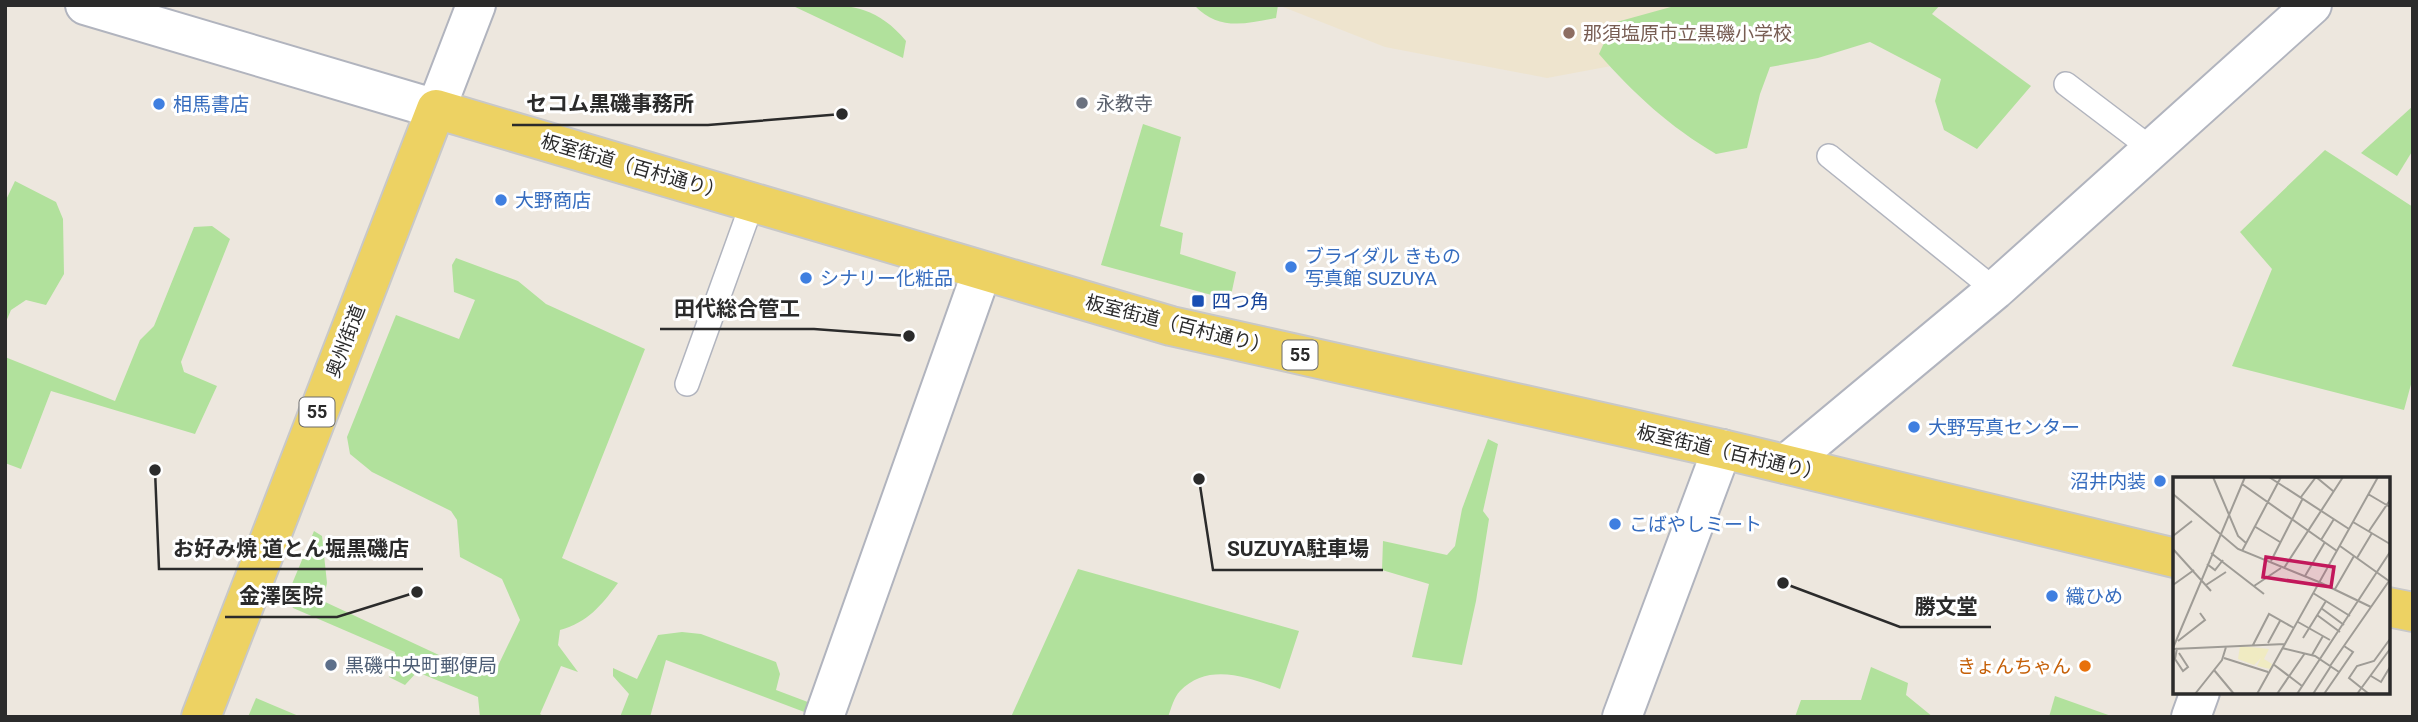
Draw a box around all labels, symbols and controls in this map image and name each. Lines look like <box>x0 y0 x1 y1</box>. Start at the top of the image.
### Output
place label: 那須塩原市立黒磯小学校 <box>1583 22 1792 45</box>
marker: 那須塩原市立黒磯小学校 <box>1561 25 1577 41</box>
callout: セコム黒磯事務所 <box>512 83 708 125</box>
text: セコム黒磯事務所 <box>526 92 694 116</box>
place label: 永教寺 <box>1096 92 1153 115</box>
place label: 相馬書店 <box>173 93 249 116</box>
marker: 永教寺 <box>1074 95 1090 111</box>
marker: 相馬書店 <box>151 96 167 112</box>
street label: 板室街道（百村通り） <box>538 129 727 204</box>
place label: 大野商店 <box>515 189 591 212</box>
marker: 大野商店 <box>493 192 509 208</box>
place label: ブライダル きもの 写真館 SUZUYA <box>1305 245 1461 290</box>
marker: ブライダル きもの 写真館 SUZUYA <box>1283 259 1299 275</box>
place label: シナリー化粧品 <box>820 267 953 290</box>
marker: シナリー化粧品 <box>798 270 814 286</box>
callout: 田代総合管工 <box>660 287 814 329</box>
street label: 板室街道（百村通り） <box>1083 290 1273 359</box>
place label: 四つ角 <box>1212 290 1269 313</box>
marker: 四つ角 <box>1190 293 1206 309</box>
text: 田代総合管工 <box>674 297 800 321</box>
street label: 奥州街道 <box>321 302 370 381</box>
road number: 55 <box>1282 340 1318 370</box>
road number: 55 <box>300 398 334 426</box>
place label: 大野写真センター <box>1928 416 2080 439</box>
marker: 大野写真センター <box>1906 419 1922 435</box>
street label: 板室街道（百村通り） <box>1635 420 1825 485</box>
place label: 沼井内装 <box>2070 470 2146 493</box>
marker: 沼井内装 <box>2152 473 2168 489</box>
inset map <box>2173 477 2390 694</box>
place label: こばやしミート <box>1629 513 1762 536</box>
marker: こばやしミート <box>1607 516 1623 532</box>
callout: お好み焼 道とん堀黒磯店 <box>159 527 423 569</box>
callout: SUZUYA駐車場 <box>1213 528 1383 570</box>
text: お好み焼 道とん堀黒磯店 <box>173 537 409 561</box>
text: SUZUYA駐車場 <box>1227 537 1369 561</box>
callout: 金澤医院 <box>225 575 337 617</box>
text: 金澤医院 <box>239 584 323 608</box>
callout: 勝文堂 <box>1900 585 1991 627</box>
place label: 織ひめ <box>2066 585 2123 608</box>
marker: 織ひめ <box>2044 588 2060 604</box>
text: 勝文堂 <box>1915 595 1978 619</box>
place label: 黒磯中央町郵便局 <box>345 654 497 677</box>
place label: きょんちゃん <box>1957 655 2071 678</box>
marker: 黒磯中央町郵便局 <box>323 657 339 673</box>
marker: きょんちゃん <box>2077 658 2093 674</box>

